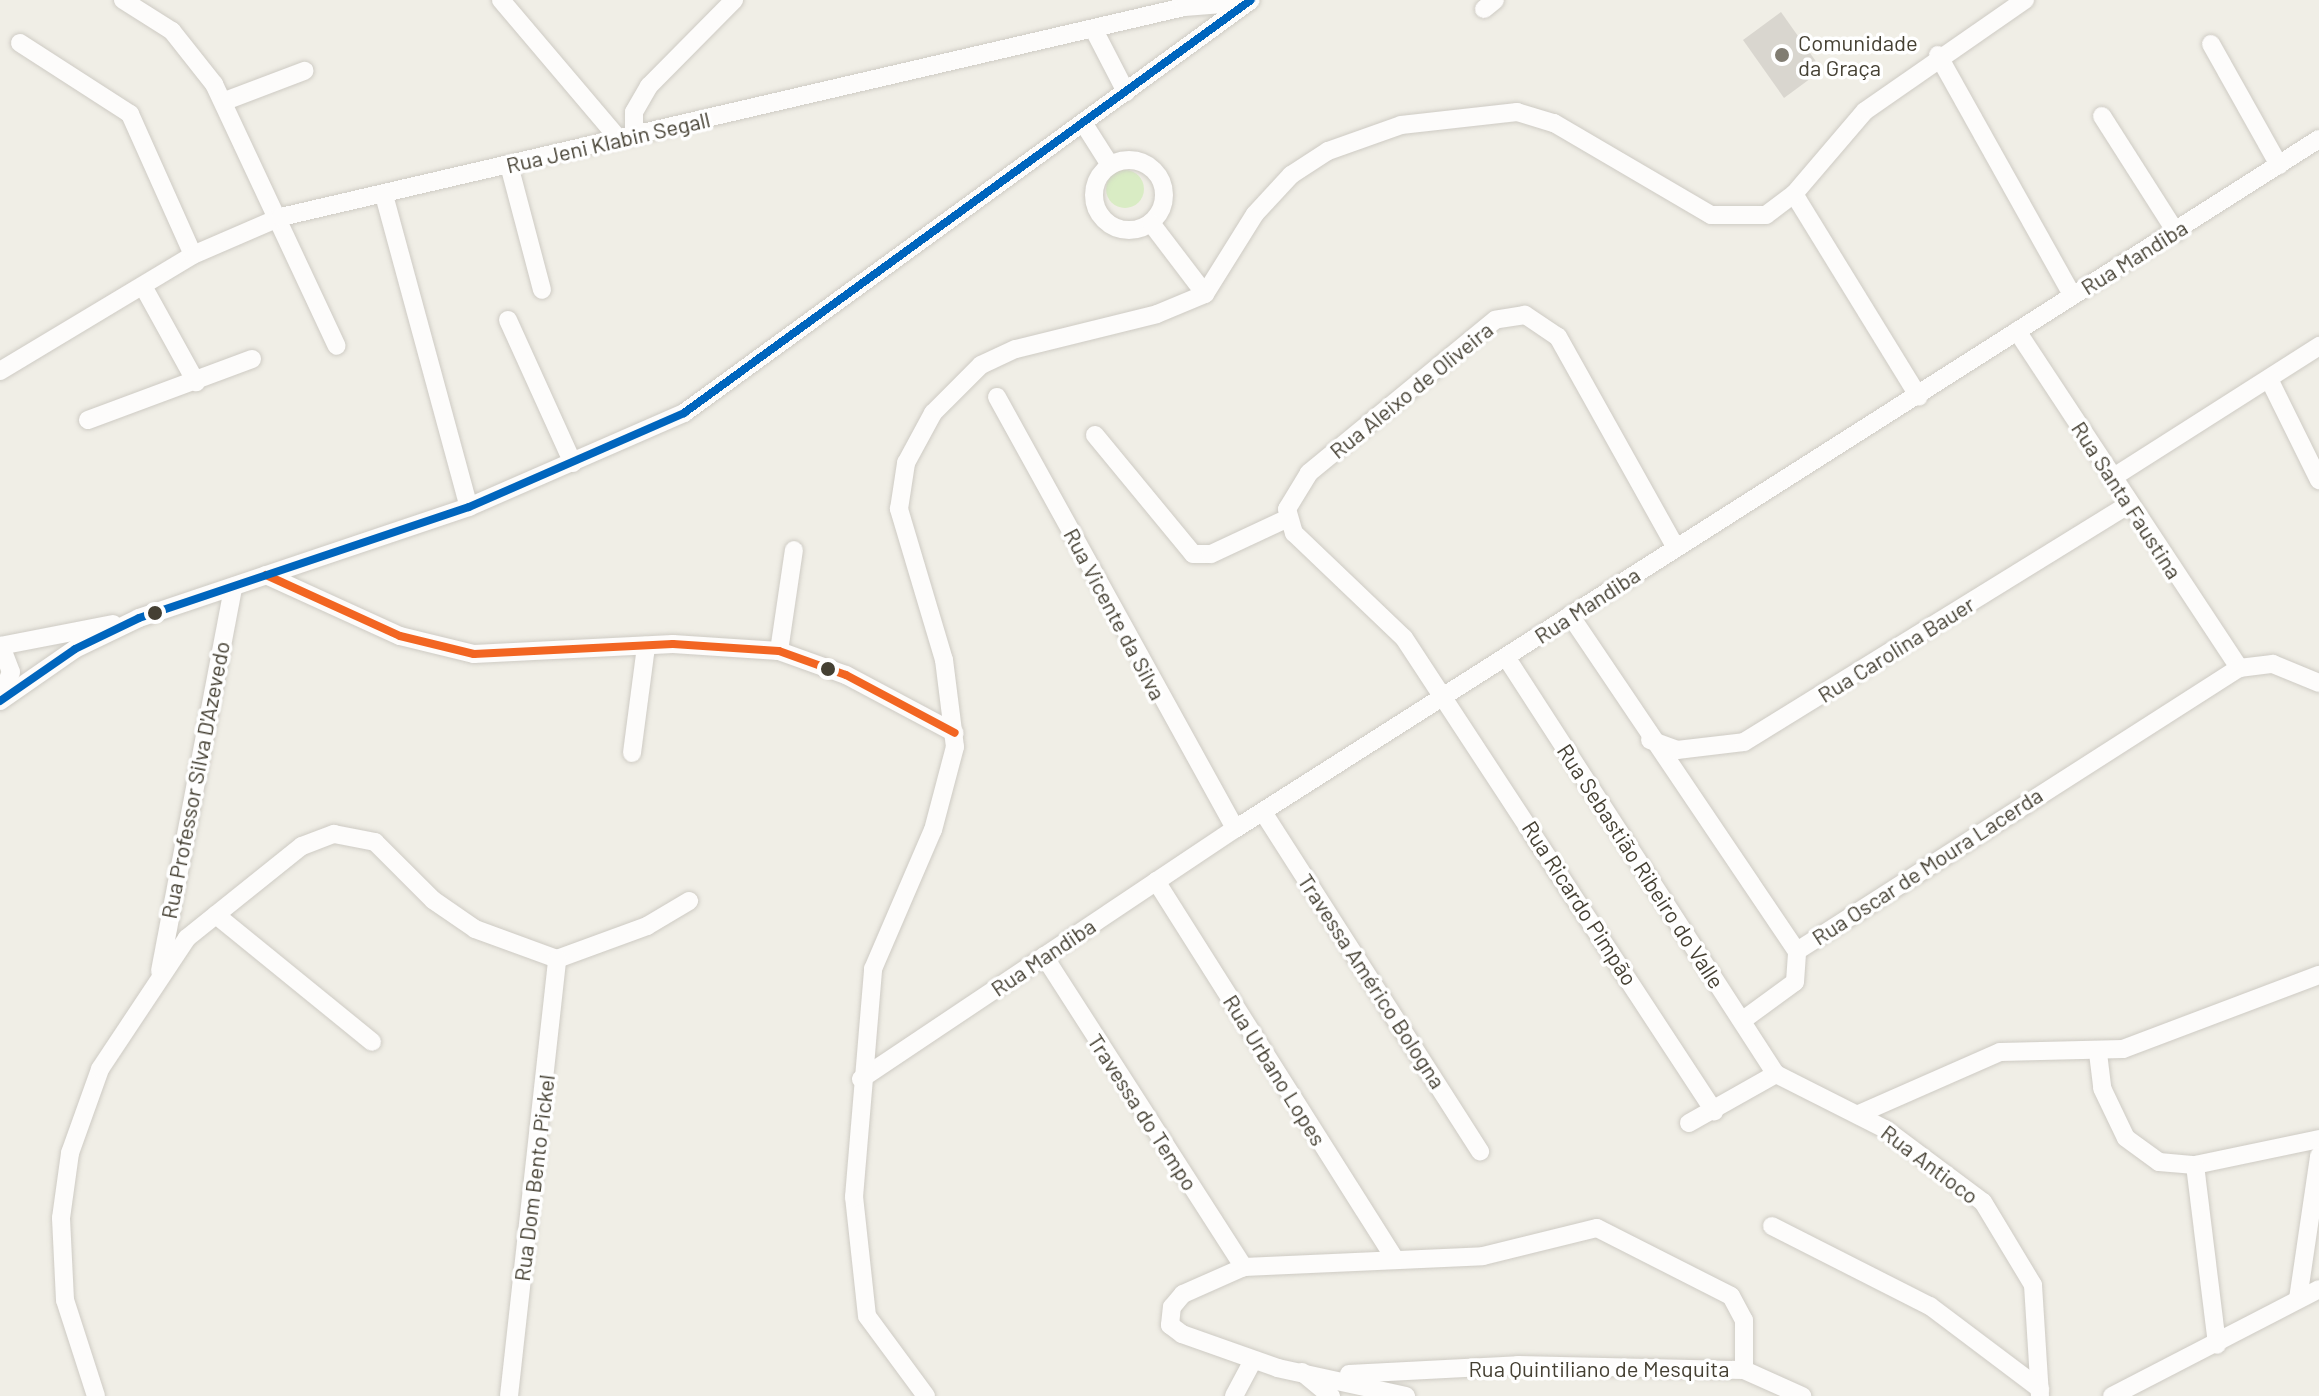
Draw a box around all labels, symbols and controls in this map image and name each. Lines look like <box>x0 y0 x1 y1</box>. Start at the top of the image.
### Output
place label: Comunidade da Graça <box>1798 29 1918 80</box>
marker: Comunidade da Graça <box>1773 46 1791 64</box>
street label: Rua Jeni Klabin Segall <box>503 106 713 178</box>
street label: Rua Mandiba <box>2076 214 2192 300</box>
street label: Rua Aleixo de Oliveira <box>1324 316 1498 464</box>
street label: Rua Santa Faustina <box>2066 416 2188 584</box>
street label: Rua Vicente da Silva <box>1059 524 1171 704</box>
street label: Rua Mandiba <box>1529 561 1645 649</box>
street label: Rua Carolina Bauer <box>1813 590 1979 708</box>
unlabelled marker <box>147 605 163 621</box>
street label: Rua Professor Silva D'Azevedo <box>155 639 235 921</box>
unlabelled marker <box>820 661 836 677</box>
street label: Rua Sebastião Ribeiro do Valle <box>1552 739 1730 993</box>
street label: Rua Oscar de Moura Lacerda <box>1807 782 2047 950</box>
street label: Rua Ricardo Pimpão <box>1517 816 1643 990</box>
street label: Travessa Américo Bologna <box>1293 869 1451 1093</box>
street label: Rua Mandiba <box>986 912 1100 1002</box>
street label: Rua Urbano Lopes <box>1218 990 1332 1150</box>
street label: Travessa do Tempo <box>1082 1029 1204 1195</box>
street label: Rua Dom Bento Pickel <box>508 1073 560 1283</box>
street label: Rua Antioco <box>1876 1119 1984 1209</box>
street label: Rua Quintiliano de Mesquita <box>1468 1356 1730 1382</box>

